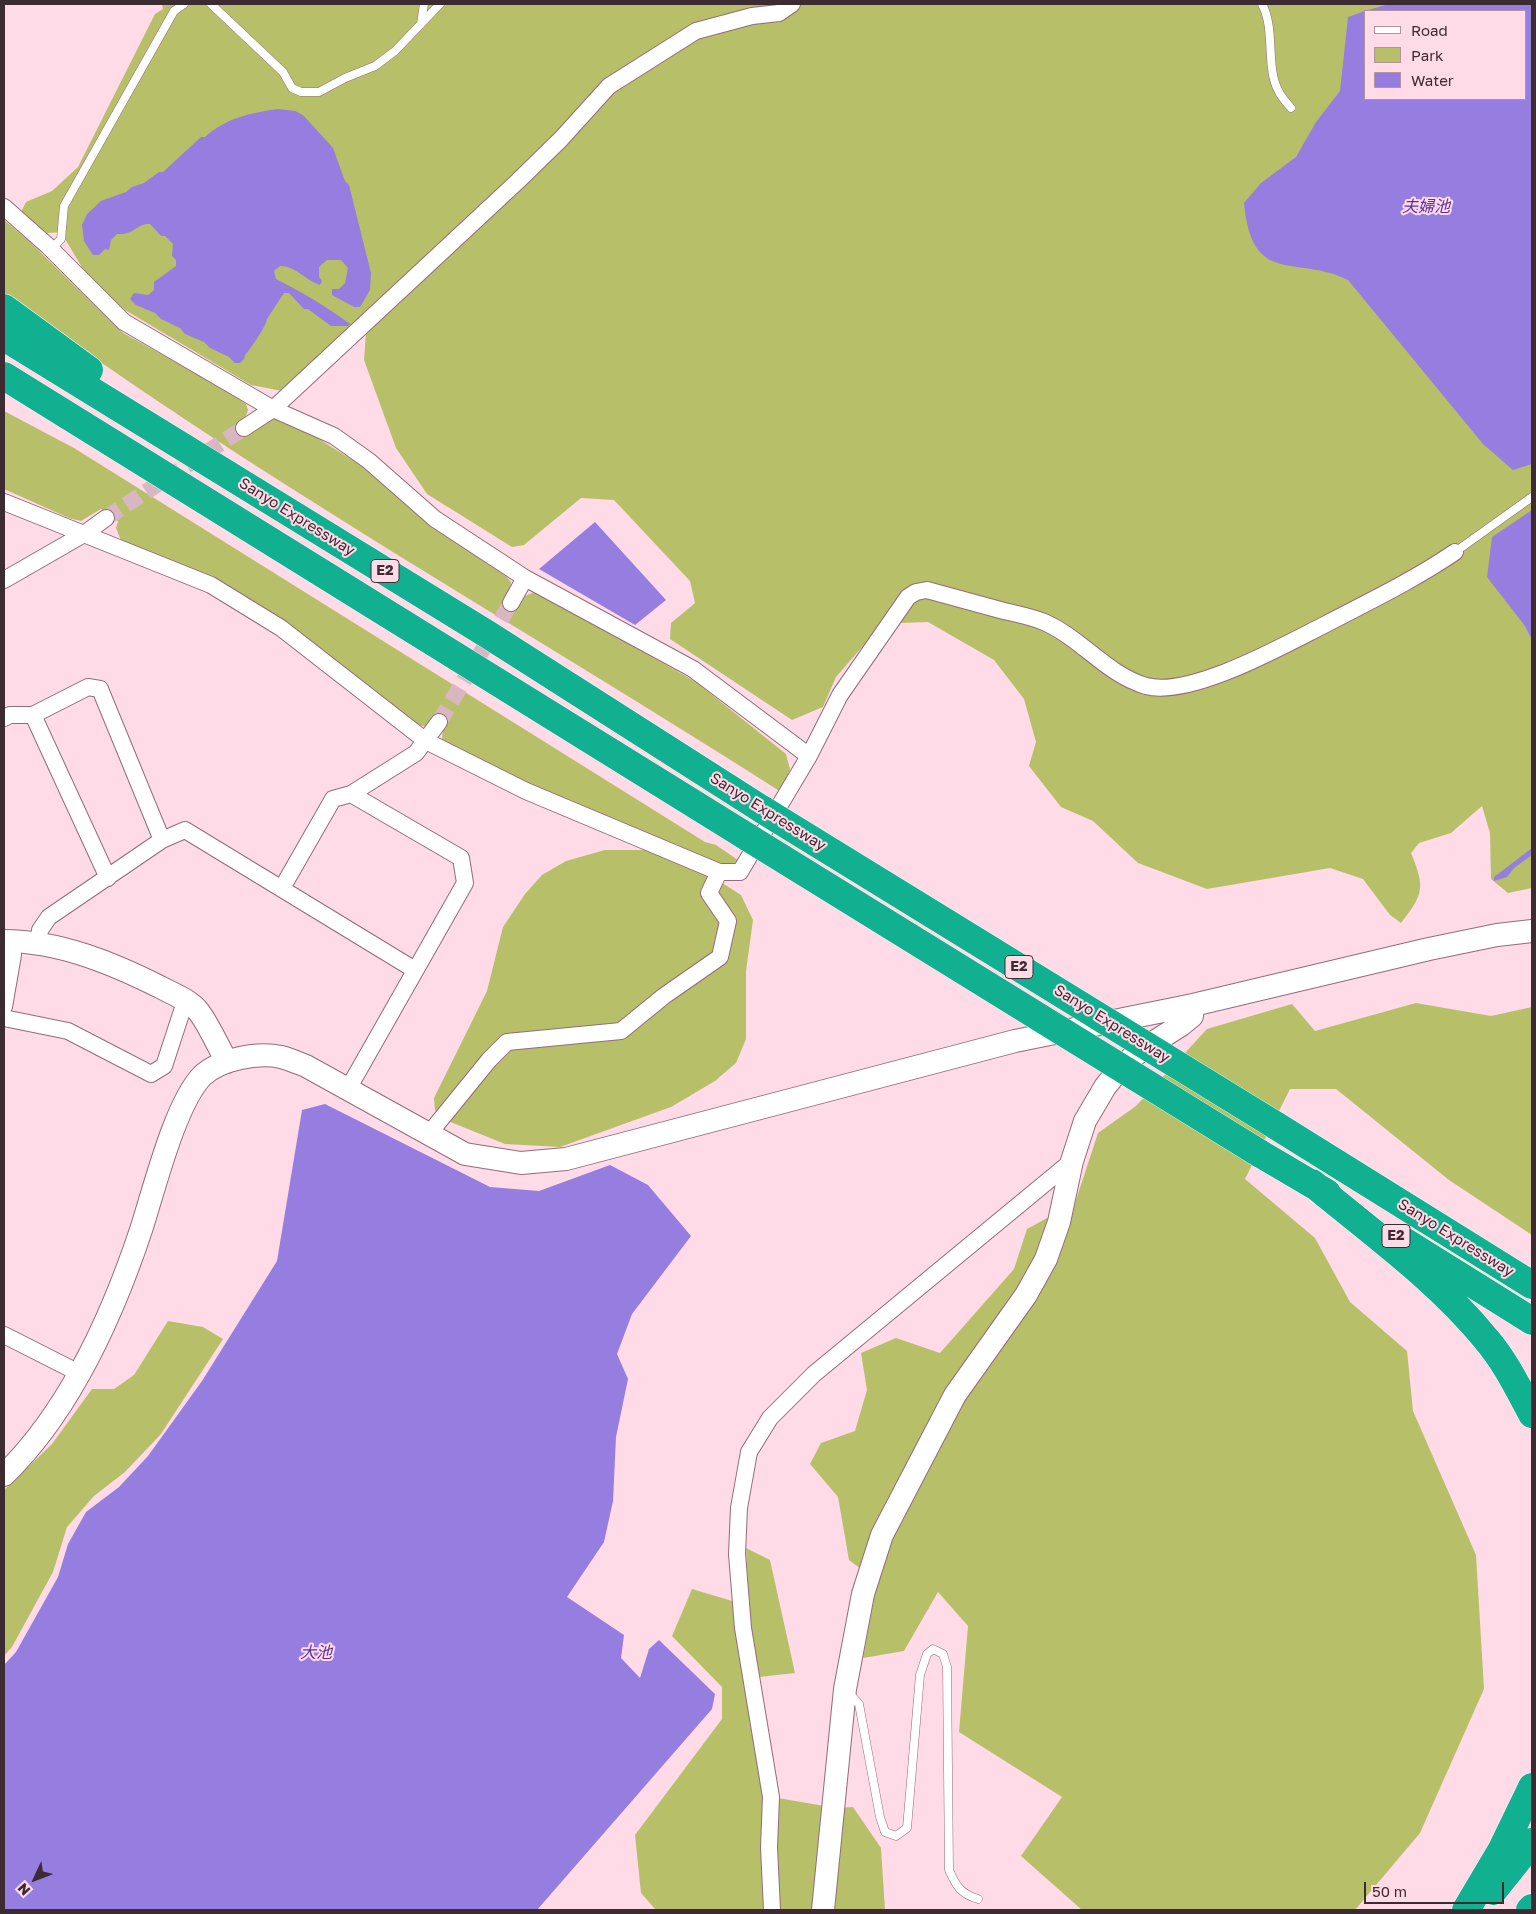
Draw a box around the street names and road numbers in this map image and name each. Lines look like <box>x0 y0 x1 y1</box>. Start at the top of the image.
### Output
street label: Sanyo Expressway <box>236 474 358 560</box>
road number: E2 <box>371 560 399 582</box>
street label: Sanyo Expressway <box>707 769 829 855</box>
road number: E2 <box>1005 956 1033 979</box>
street label: Sanyo Expressway <box>1051 981 1173 1067</box>
street label: Sanyo Expressway <box>1395 1195 1517 1281</box>
road number: E2 <box>1382 1224 1410 1248</box>

